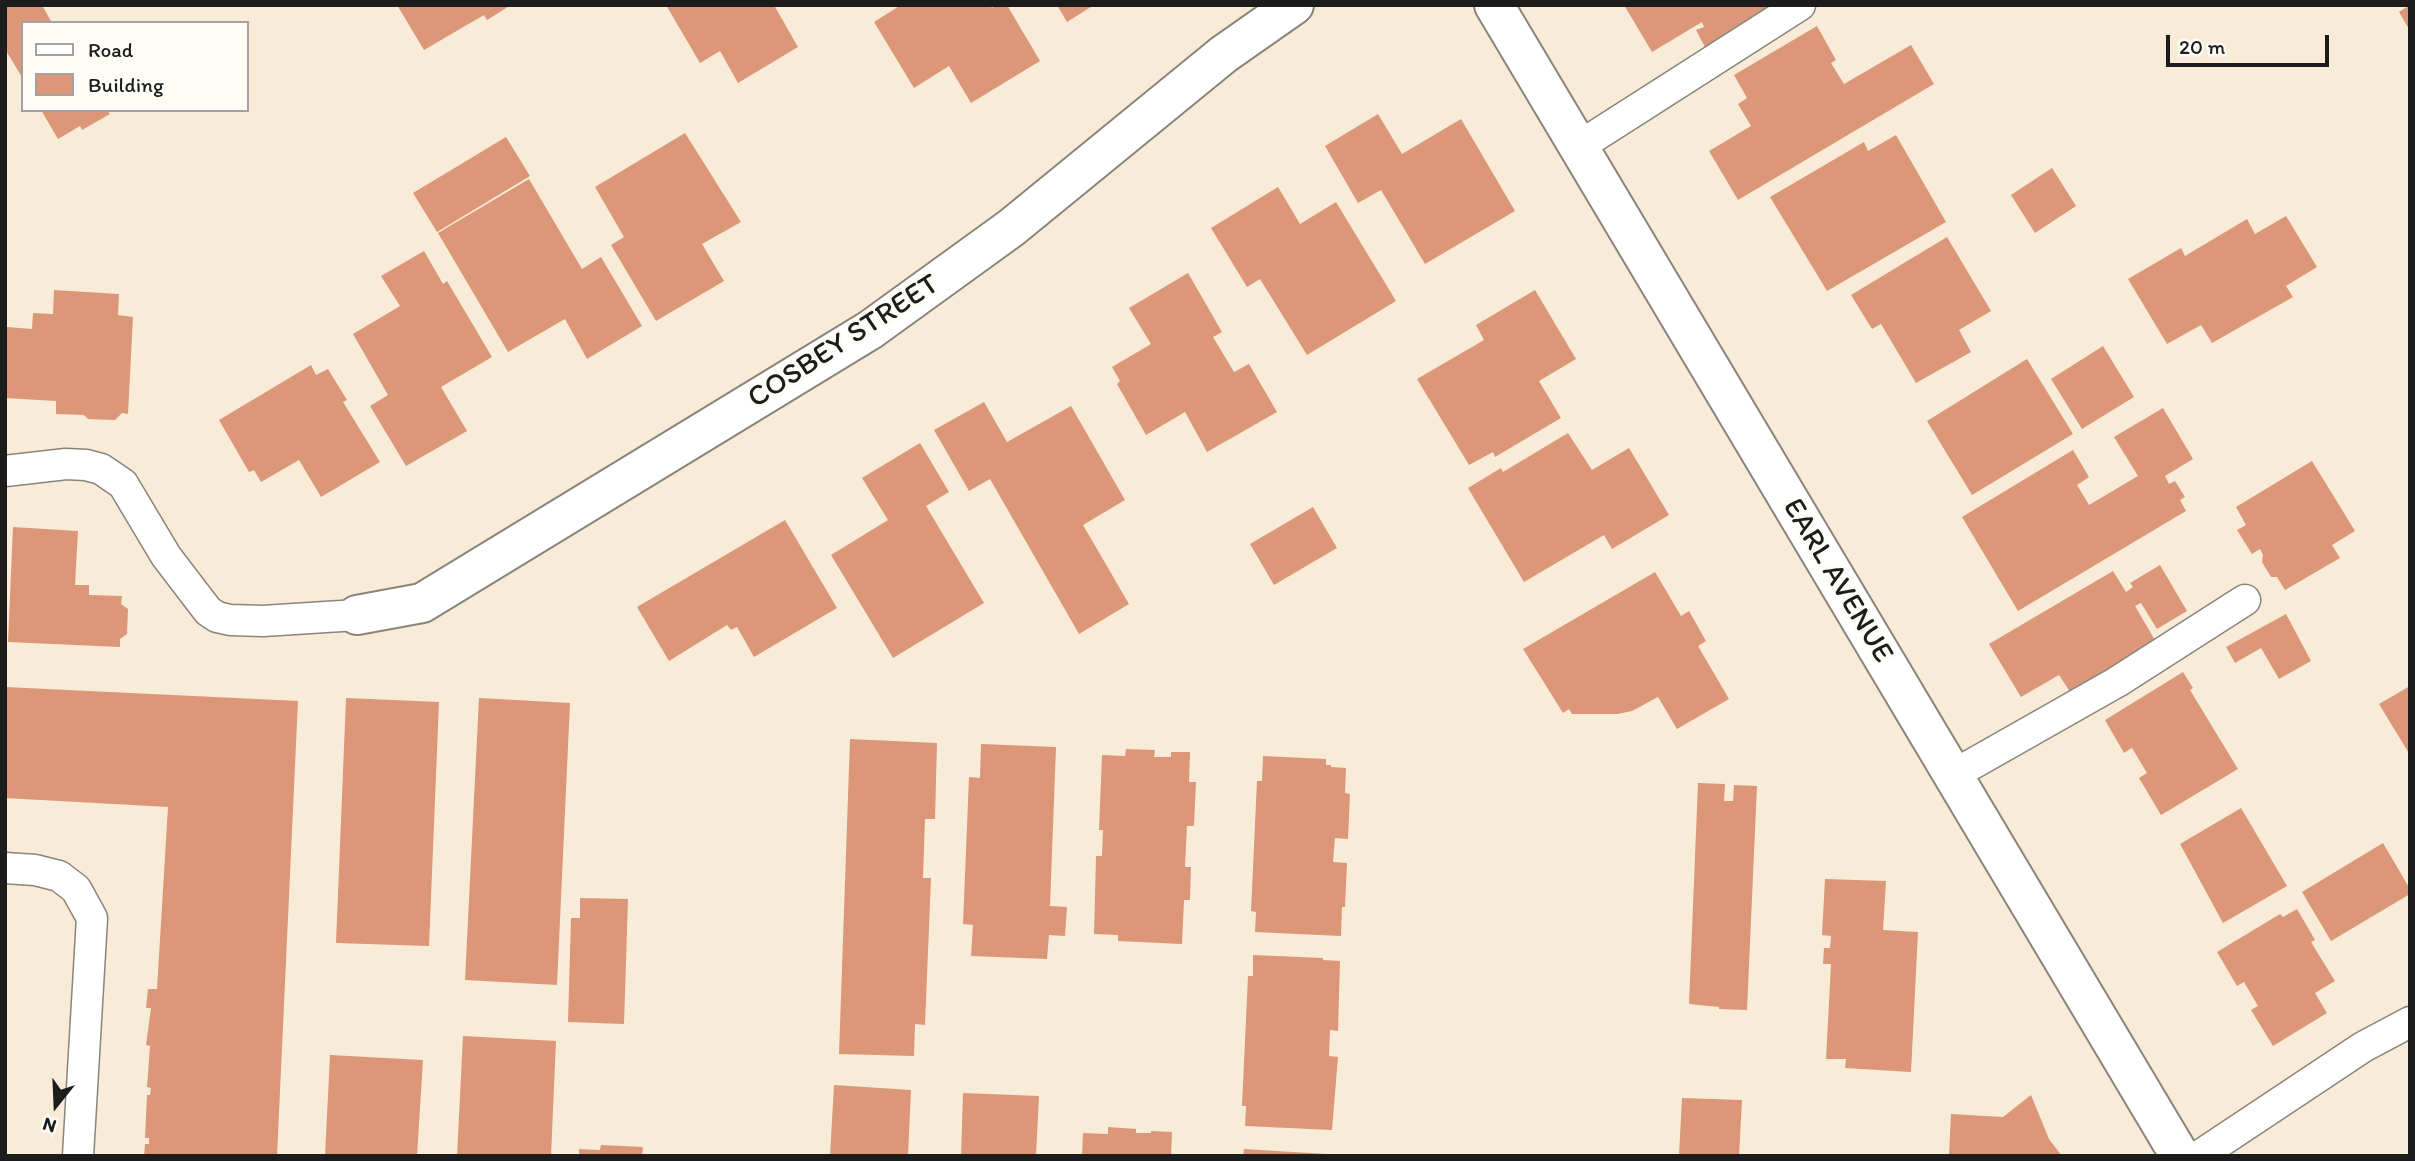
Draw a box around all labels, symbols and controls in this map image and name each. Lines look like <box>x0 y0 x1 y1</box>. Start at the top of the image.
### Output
legend <box>21 21 248 112</box>
scale bar <box>2170 21 2333 65</box>
text: 20 m <box>2179 34 2225 59</box>
text: Road <box>88 37 133 62</box>
text: Building <box>88 72 164 97</box>
street label: COSBEY STREET <box>742 267 946 417</box>
street label: EARL AVENUE <box>1774 492 1900 670</box>
north arrow <box>21 1070 91 1140</box>
text: N <box>40 1113 59 1138</box>

